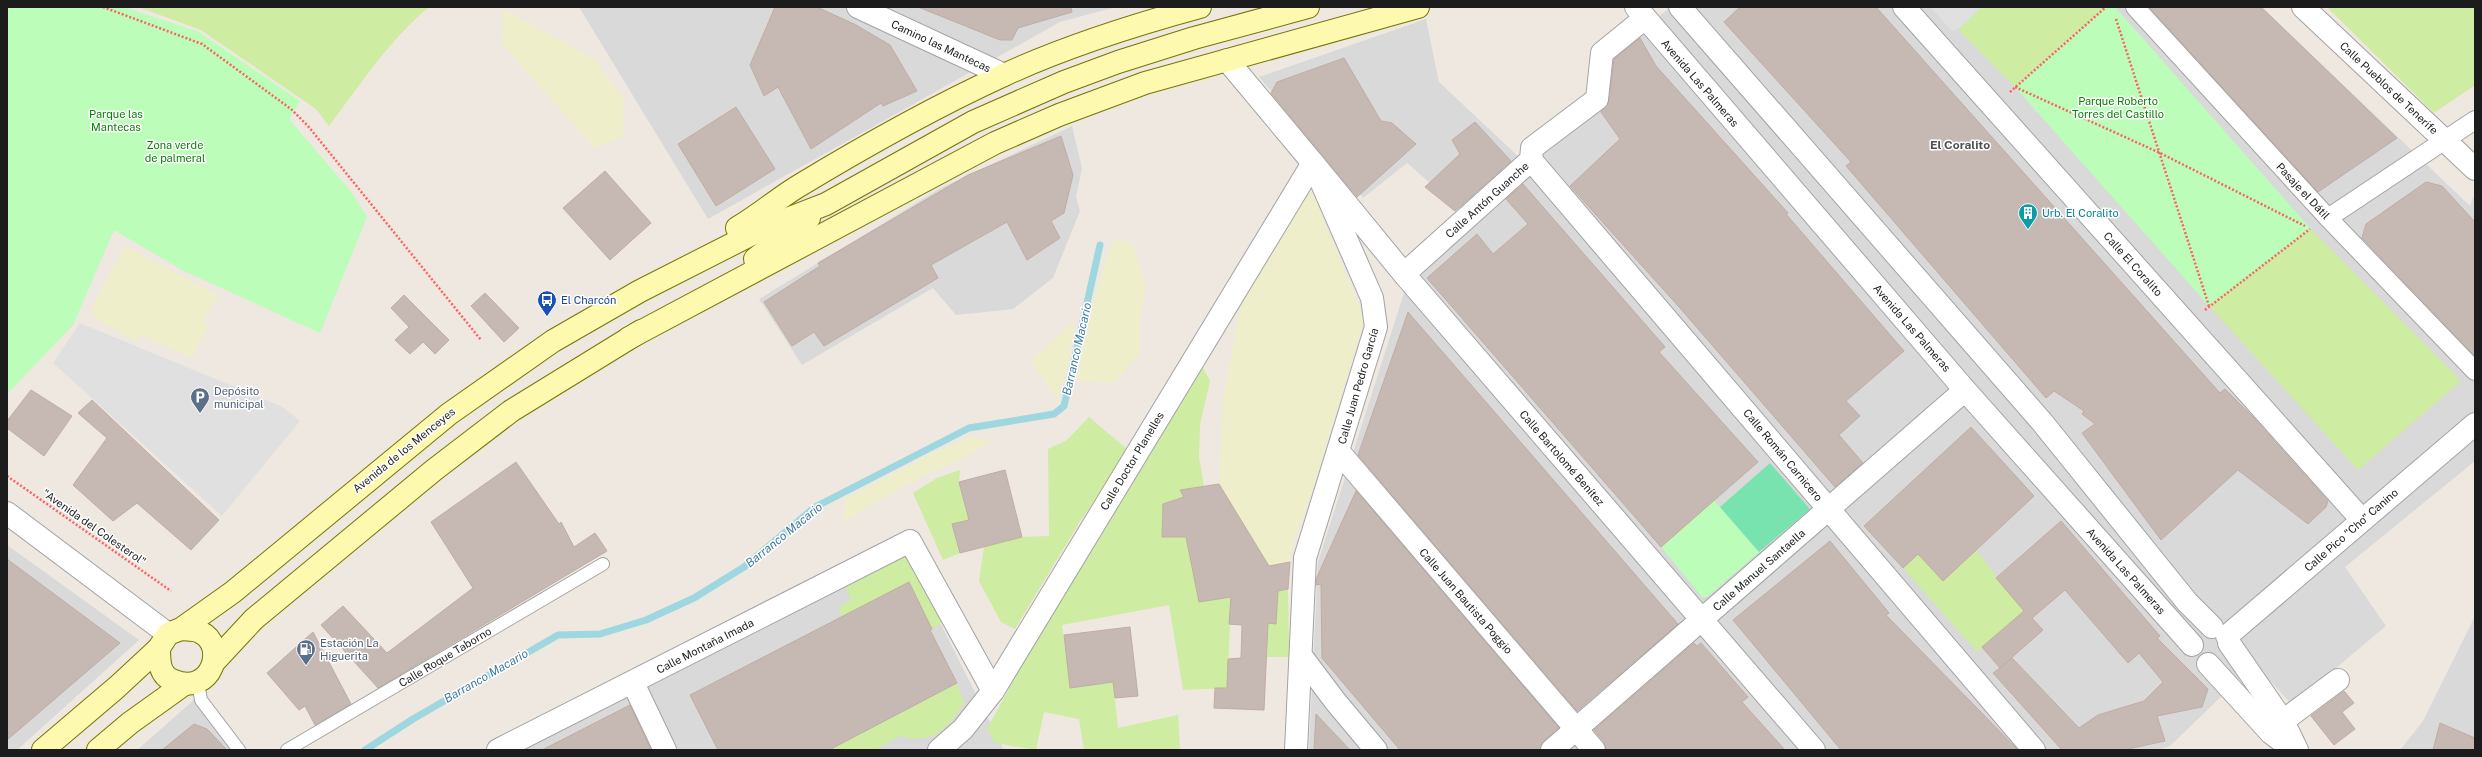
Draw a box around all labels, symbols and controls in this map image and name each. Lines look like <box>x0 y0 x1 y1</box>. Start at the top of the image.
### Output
street label: Camino las Mantecas <box>889 18 993 75</box>
street label: Avenida Las Palmeras <box>1659 37 1741 129</box>
street label: Calle Pueblos de Tenerife <box>2338 39 2440 137</box>
park label: Parque Roberto Torres del Castillo <box>2072 95 2164 120</box>
park label: Parque las Mantecas <box>89 108 143 133</box>
district label: El Coralito <box>1930 138 1990 152</box>
park label: Zona verde de palmeral <box>145 139 205 164</box>
street label: Calle Antón Guanche <box>1443 160 1531 240</box>
street label: Pasaje el Dátil <box>2274 160 2332 222</box>
building icon: Urb. El Coralito <box>2017 202 2039 230</box>
place label: Urb. El Coralito <box>2042 207 2119 219</box>
street label: Calle El Coralito <box>2101 230 2165 298</box>
street label: Avenida Las Palmeras <box>1871 282 1953 374</box>
bus stop icon: El Charcón <box>536 289 558 317</box>
place label: El Charcón <box>561 294 616 306</box>
water label: Barranco Macario <box>1060 301 1095 397</box>
street label: Calle Juan Pedro García <box>1336 327 1380 445</box>
place label: Depósito municipal <box>214 385 264 410</box>
parking icon: Depósito municipal <box>189 386 211 414</box>
street label: Avenida de los Menceyes <box>351 405 458 495</box>
street label: Calle Román Carnicero <box>1741 407 1825 503</box>
street label: Calle Bartolomé Benítez <box>1517 408 1607 508</box>
street label: Calle Doctor Planelles <box>1098 409 1166 512</box>
street label: Calle Pico "Cho" Canino <box>2302 486 2400 574</box>
street label: "Avenida del Colesterol" <box>40 487 148 567</box>
water label: Barranco Macario <box>743 499 826 570</box>
street label: Avenida Las Palmeras <box>2084 526 2168 617</box>
street label: Calle Manuel Santaella <box>1711 527 1807 613</box>
street label: Calle Juan Bautista Poggio <box>1417 546 1515 656</box>
street label: Calle Montaña Imada <box>654 616 756 676</box>
street label: Calle Roque Taborno <box>397 625 493 689</box>
place label: Estación La Higuerita <box>320 637 379 662</box>
fuel station icon: Estación La Higuerita <box>295 638 317 666</box>
water label: Barranco Macario <box>441 646 531 706</box>

